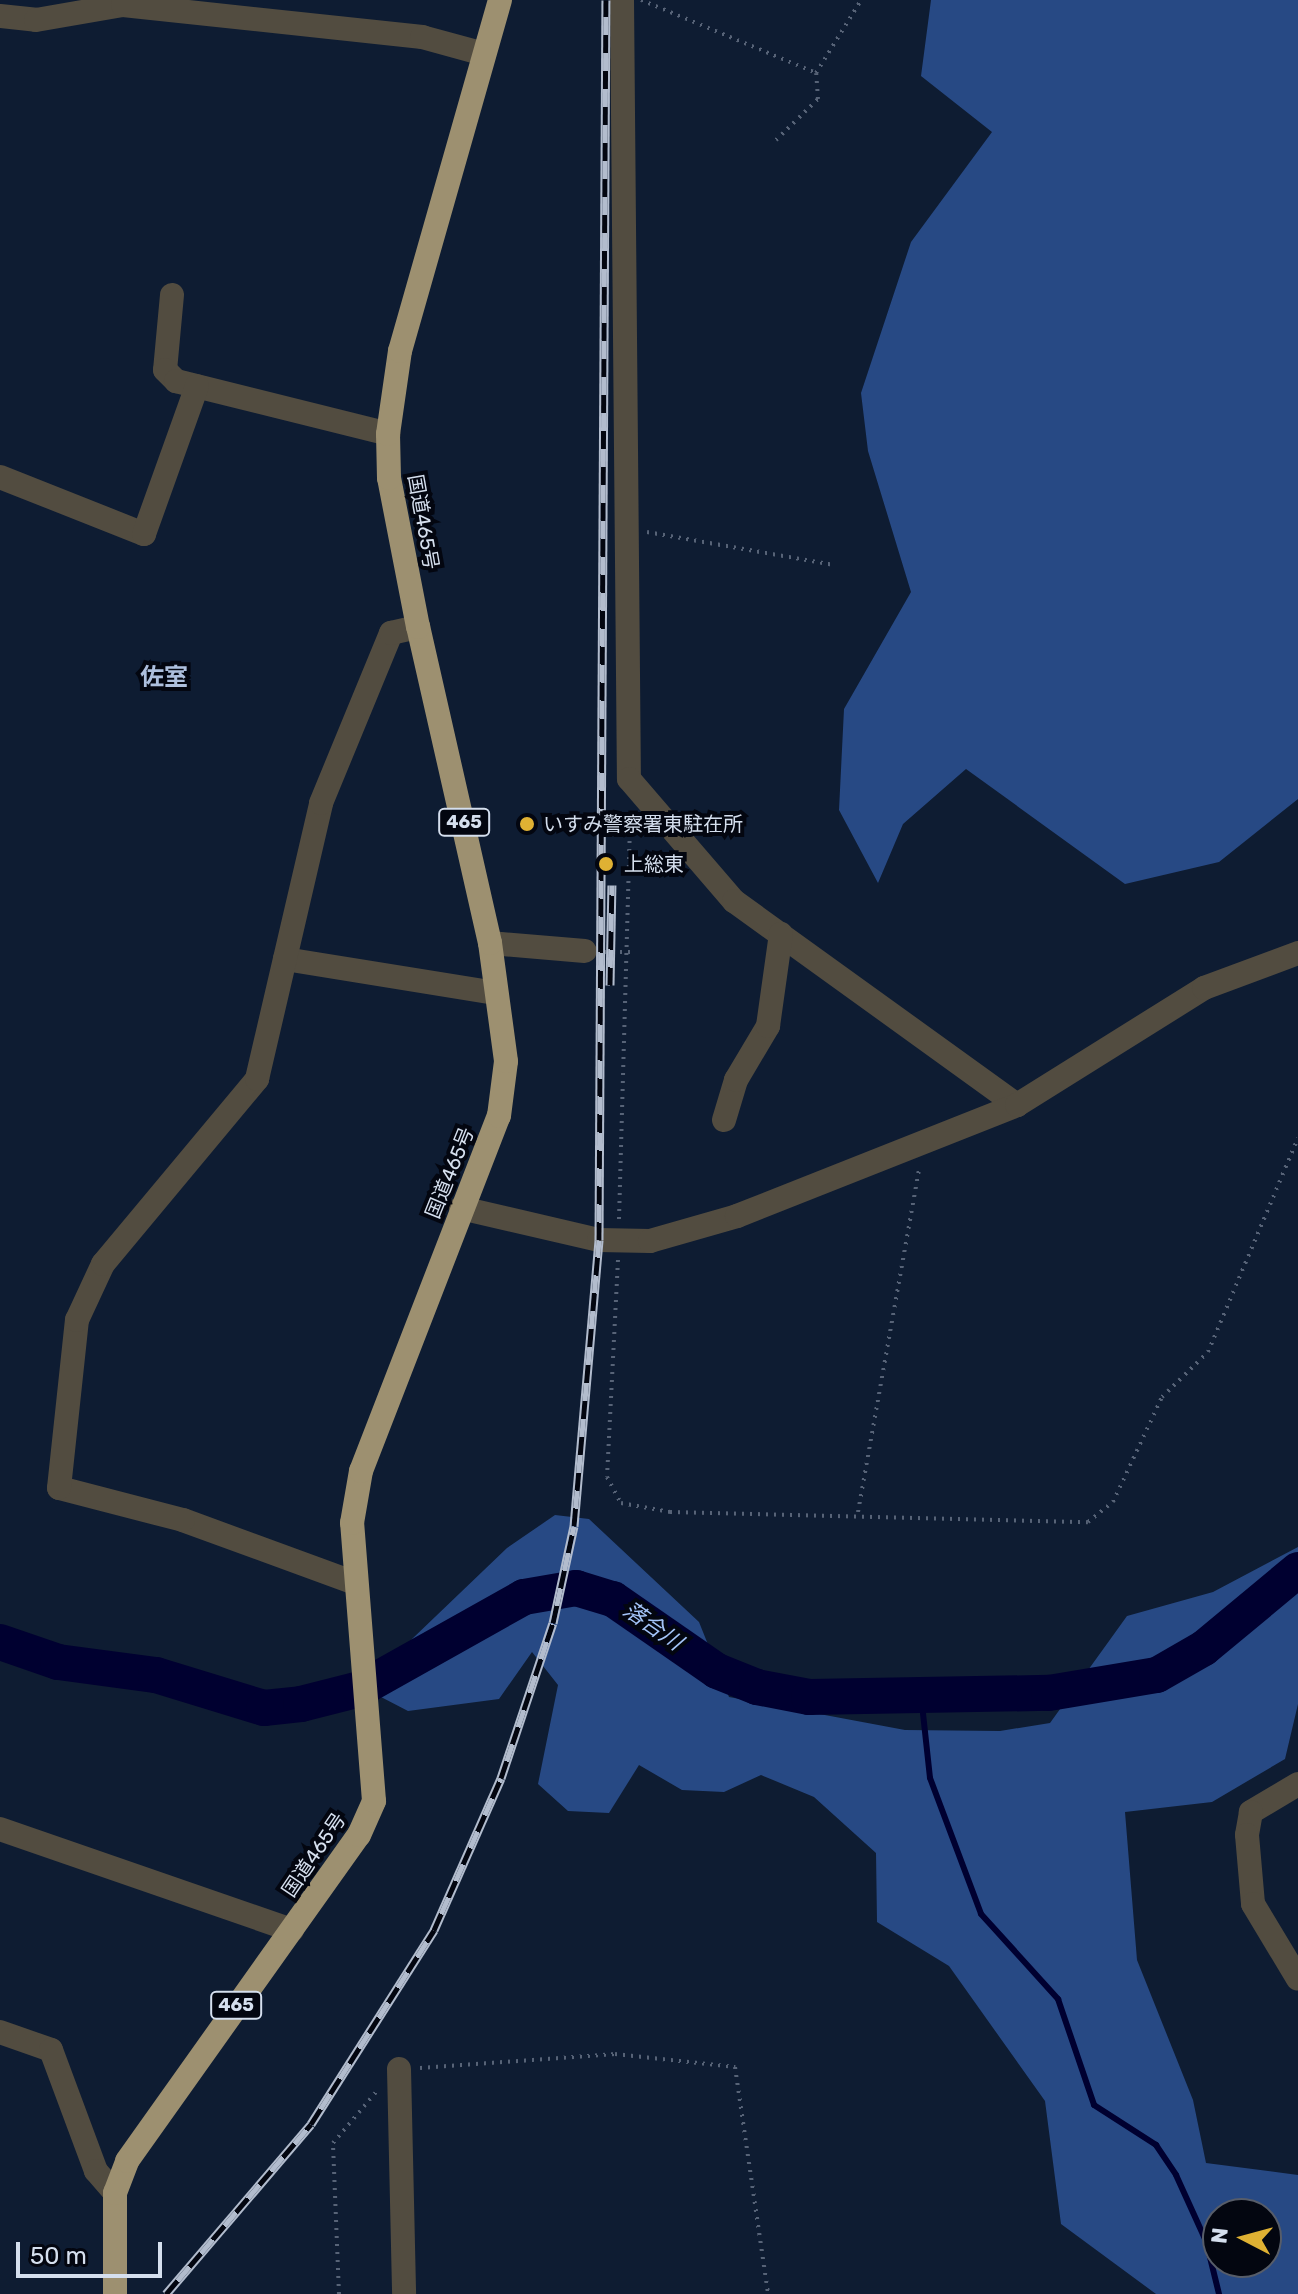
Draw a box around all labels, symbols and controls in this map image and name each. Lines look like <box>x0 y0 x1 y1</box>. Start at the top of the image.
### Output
street label: 国道465号 <box>403 472 443 572</box>
district label: 佐室 <box>140 664 188 692</box>
road number: 465 <box>438 808 490 836</box>
place label: いすみ警察署東駐在所 <box>543 812 743 836</box>
marker: いすみ警察署東駐在所 <box>518 815 536 833</box>
place label: 上総東 <box>624 852 684 876</box>
marker: 上総東 <box>595 853 617 875</box>
street label: 国道465号 <box>421 1124 479 1222</box>
water label: 落合川 <box>618 1596 688 1656</box>
street label: 国道465号 <box>277 1808 351 1902</box>
road number: 465 <box>210 1991 262 2019</box>
north arrow <box>1202 2198 1282 2278</box>
scale bar <box>20 2226 166 2276</box>
text: N <box>1205 2226 1234 2245</box>
text: 50 m <box>30 2242 87 2270</box>

